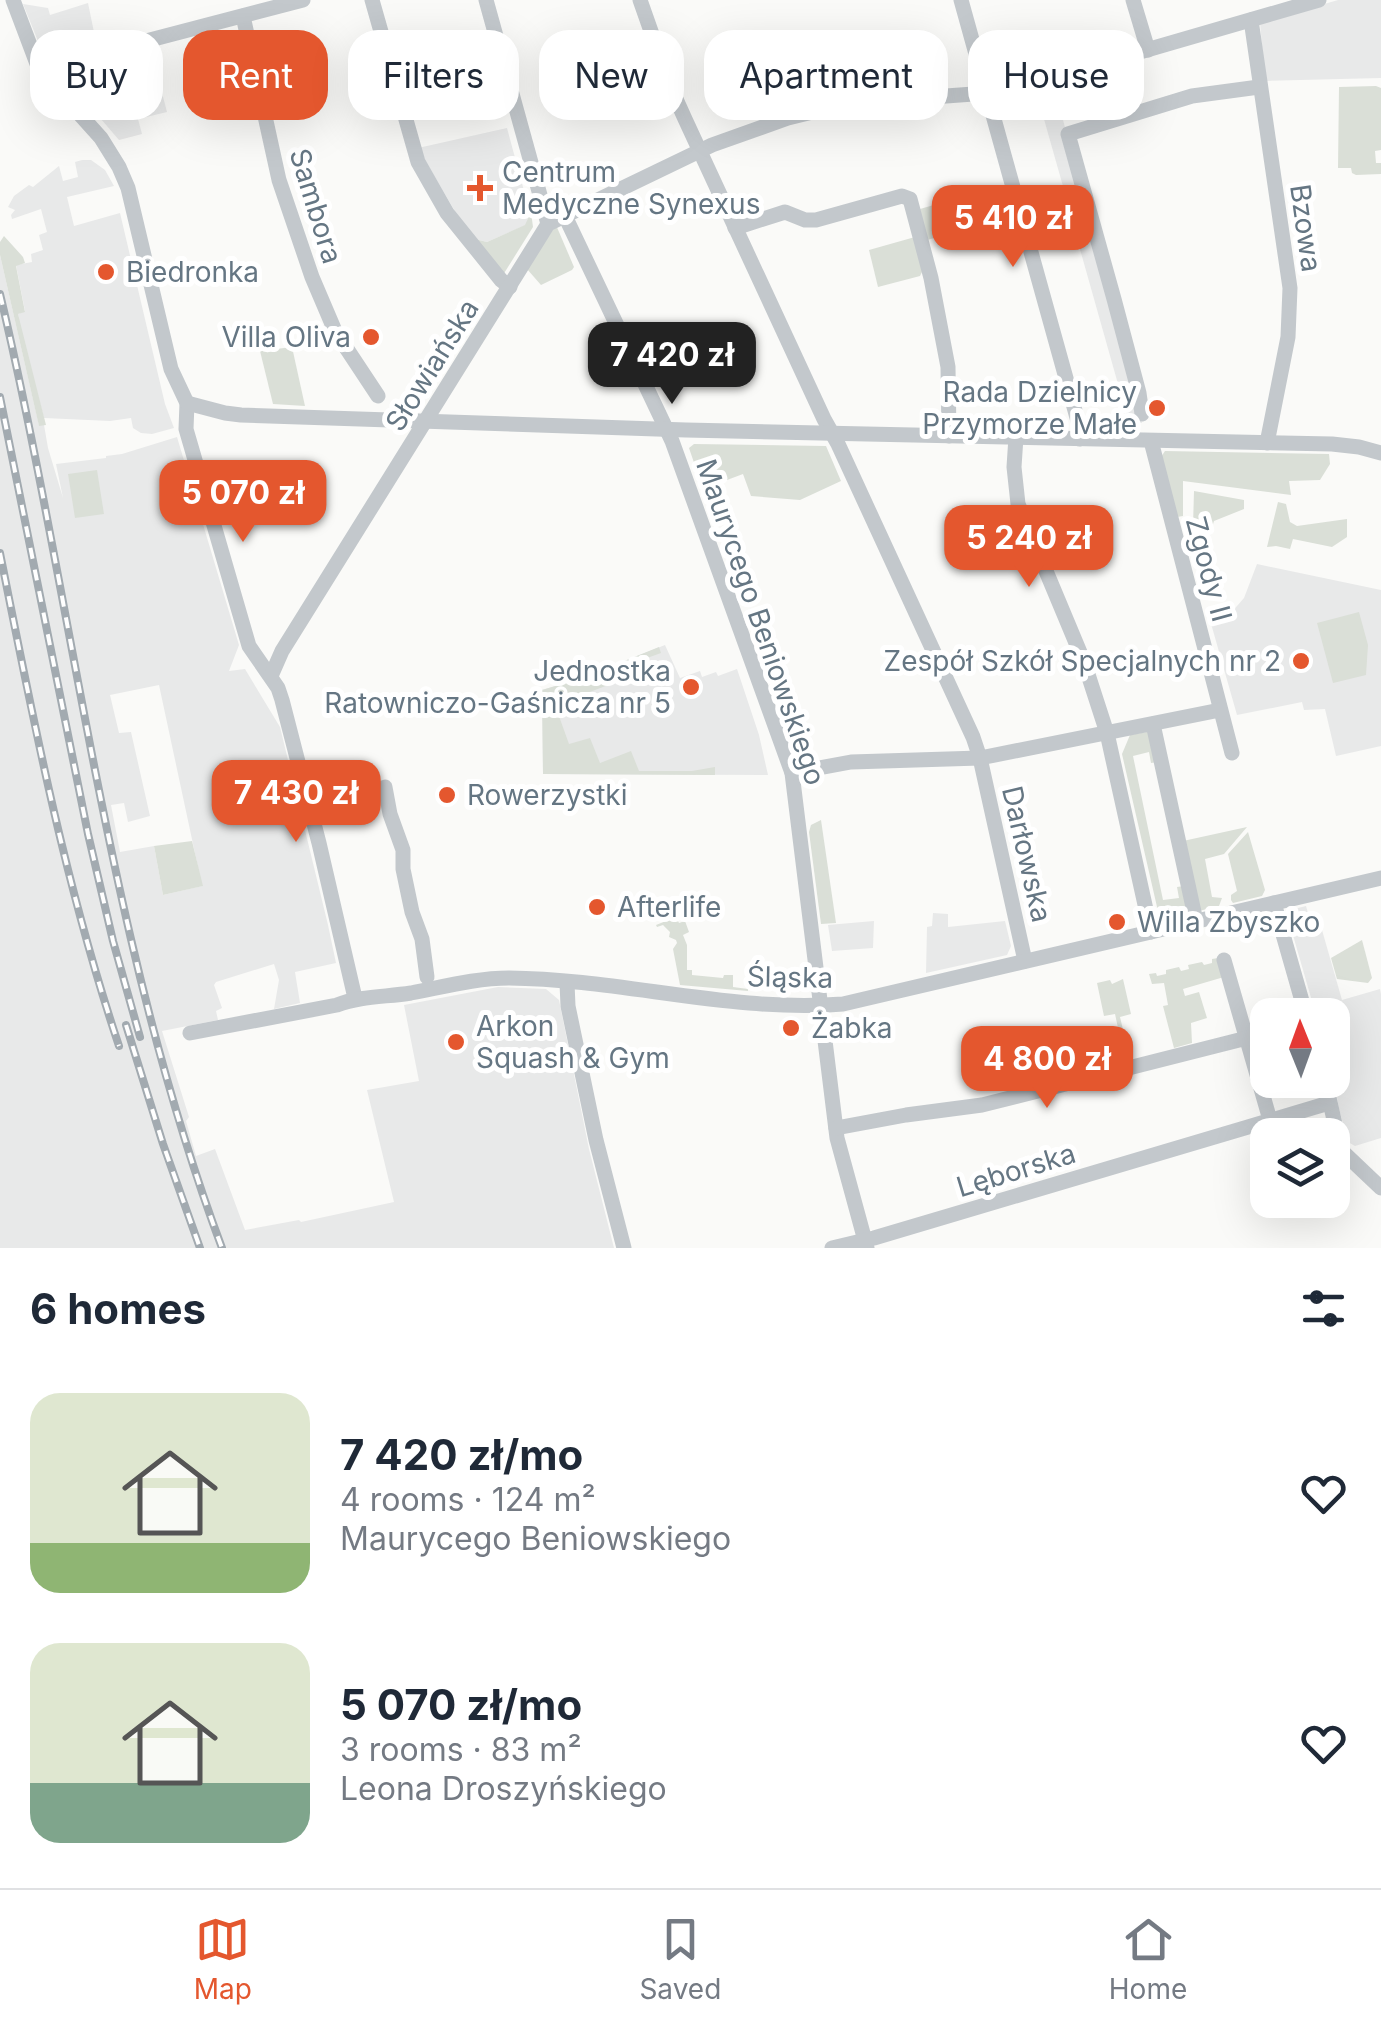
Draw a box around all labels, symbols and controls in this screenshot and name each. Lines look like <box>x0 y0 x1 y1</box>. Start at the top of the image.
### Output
chip: Buy <box>30 30 163 120</box>
chip: Rent <box>183 30 328 120</box>
chip: Filters <box>348 30 519 120</box>
chip: New <box>539 30 684 120</box>
chip: Apartment <box>704 30 948 120</box>
chip: House <box>968 30 1144 120</box>
street label: Sambora <box>282 144 350 268</box>
place label: Centrum Medyczne Synexus <box>502 155 760 221</box>
marker: Centrum Medyczne Synexus <box>467 175 493 201</box>
street label: Bzowa <box>1283 182 1329 274</box>
pin: 5 410 zł <box>910 185 1116 270</box>
text: 5 410 zł <box>954 198 1072 237</box>
place label: Biedronka <box>126 255 259 289</box>
marker: Biedronka <box>95 261 117 283</box>
street label: Słowiańska <box>378 293 486 437</box>
place label: Villa Oliva <box>221 320 351 354</box>
pin: 7 420 zł <box>569 322 775 407</box>
marker: Villa Oliva <box>360 326 382 348</box>
text: 7 420 zł <box>610 335 734 374</box>
place label: Rada Dzielnicy Przymorze Małe <box>922 375 1137 441</box>
marker: Rada Dzielnicy Przymorze Małe <box>1146 397 1168 419</box>
street label: Maurycego Beniowskiego <box>689 455 833 789</box>
pin: 5 070 zł <box>140 460 346 545</box>
text: 5 070 zł <box>181 473 305 512</box>
pin: 5 240 zł <box>926 505 1132 590</box>
street label: Zgody II <box>1179 513 1239 625</box>
text: 5 240 zł <box>966 518 1092 557</box>
place label: Zespół Szkół Specjalnych nr 2 <box>884 644 1281 678</box>
marker: Zespół Szkół Specjalnych nr 2 <box>1290 650 1312 672</box>
place label: Jednostka Ratowniczo-Gaśnicza nr 5 <box>324 654 671 720</box>
marker: Jednostka Ratowniczo-Gaśnicza nr 5 <box>680 676 702 698</box>
pin: 7 430 zł <box>193 760 399 845</box>
text: 7 430 zł <box>234 773 358 812</box>
place label: Rowerzystki <box>467 778 627 812</box>
street label: Darłowska <box>995 783 1059 925</box>
marker: Rowerzystki <box>436 784 458 806</box>
place label: Afterlife <box>617 890 721 924</box>
marker: Afterlife <box>586 896 608 918</box>
place label: Willa Zbyszko <box>1137 905 1320 939</box>
marker: Willa Zbyszko <box>1106 911 1128 933</box>
street label: Śląska <box>747 959 833 995</box>
north arrow <box>1250 998 1350 1098</box>
map controls <box>1250 998 1350 1218</box>
place label: Arkon Squash & Gym <box>476 1009 670 1075</box>
place label: Żabka <box>811 1011 893 1045</box>
marker: Żabka <box>780 1017 802 1039</box>
pin: 4 800 zł <box>944 1026 1150 1111</box>
marker: Arkon Squash & Gym <box>445 1031 467 1053</box>
text: 4 800 zł <box>983 1039 1111 1078</box>
button: layers <box>1250 1118 1350 1218</box>
street label: Lęborska <box>952 1136 1080 1204</box>
icon: filters <box>1296 1281 1351 1336</box>
text: 6 homes <box>30 1283 206 1334</box>
text: 7 420 zł/mo <box>340 1429 583 1480</box>
icon: home <box>110 1433 230 1553</box>
icon: heart <box>1296 1466 1351 1521</box>
text: 4 rooms · 124 m² <box>340 1480 596 1519</box>
text: Maurycego Beniowskiego <box>340 1519 731 1558</box>
text: 5 070 zł/mo <box>340 1679 582 1730</box>
icon: home <box>110 1683 230 1803</box>
icon: heart <box>1296 1716 1351 1771</box>
text: 3 rooms · 83 m² <box>340 1730 582 1769</box>
text: Leona Droszyńskiego <box>340 1769 667 1808</box>
tab: Map <box>194 1912 252 2006</box>
tab: Saved <box>639 1912 721 2006</box>
tab: Home <box>1109 1912 1187 2006</box>

